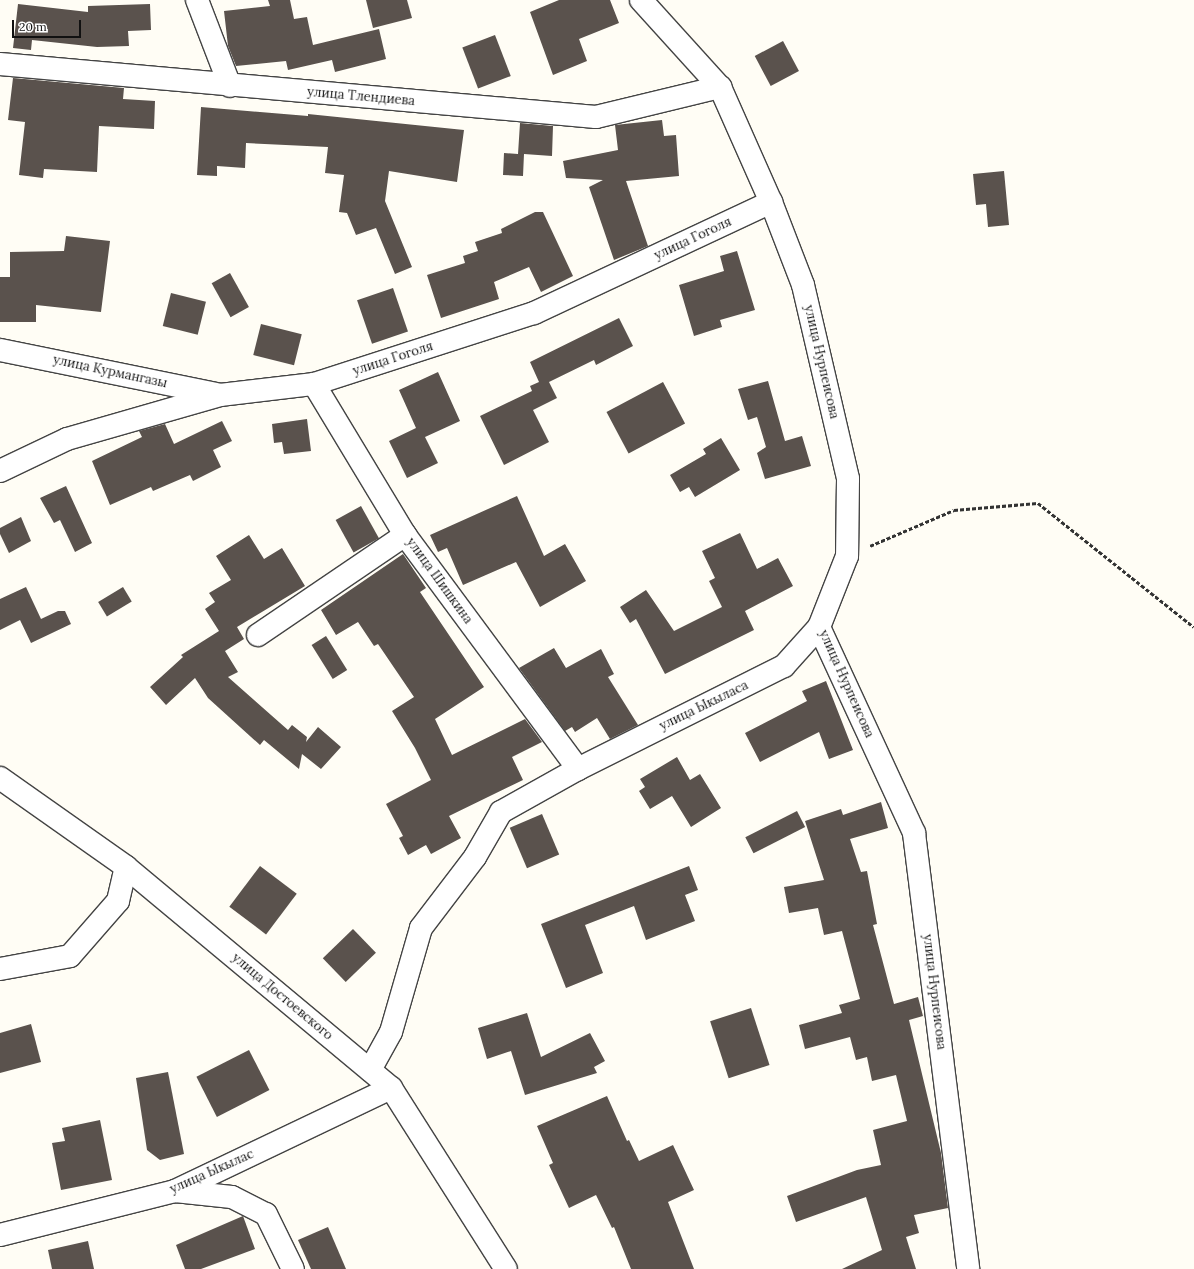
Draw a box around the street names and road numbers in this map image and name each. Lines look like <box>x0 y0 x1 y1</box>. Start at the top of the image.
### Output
street label: улица Тлендиева <box>306 85 416 109</box>
street label: улица Гоголя <box>652 214 734 264</box>
street label: улица Нурпеисова <box>800 303 842 421</box>
street label: улица Гоголя <box>351 339 435 379</box>
street label: улица Курмангазы <box>51 352 169 392</box>
street label: улица Шишкина <box>403 535 475 627</box>
street label: улица Нурпеисова <box>815 628 877 740</box>
street label: улица Ыкыласа <box>657 678 751 734</box>
street label: улица Нурпеисова <box>919 933 949 1051</box>
street label: улица Достоевского <box>228 950 336 1044</box>
street label: улица Ыкылас <box>168 1147 256 1197</box>

